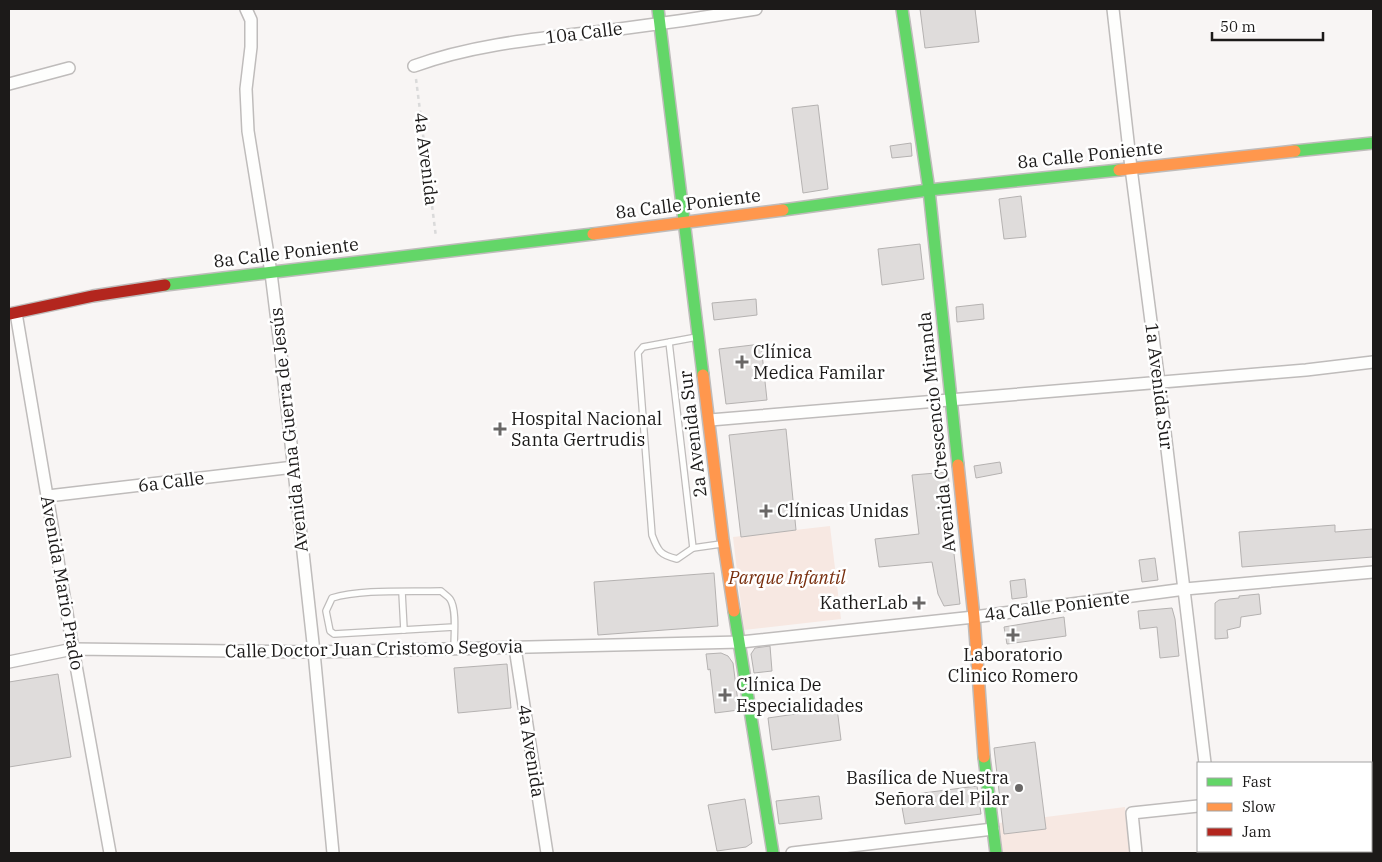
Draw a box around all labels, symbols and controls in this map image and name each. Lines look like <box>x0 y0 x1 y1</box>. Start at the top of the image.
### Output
scale bar <box>1212 10 1323 42</box>
street label: 10a Calle <box>544 16 624 49</box>
text: 50 m <box>1220 17 1256 36</box>
street label: 4a Avenida <box>409 111 444 207</box>
street label: 8a Calle Poniente <box>1016 135 1164 174</box>
street label: 8a Calle Poniente <box>614 183 762 224</box>
street label: 8a Calle Poniente <box>212 232 360 273</box>
street label: Avenida Ana Guerra de Jesús <box>264 307 313 554</box>
street label: Avenida Crescencio Miranda <box>912 310 961 554</box>
street label: 1a Avenida Sur <box>1140 321 1179 451</box>
place label: Clínica Medica Familar <box>753 340 885 384</box>
marker: Clínica Medica Familar <box>735 355 749 369</box>
street label: 2a Avenida Sur <box>673 369 712 499</box>
place label: Hospital Nacional Santa Gertrudis <box>511 407 662 451</box>
marker: Hospital Nacional Santa Gertrudis <box>493 422 507 436</box>
street label: 6a Calle <box>136 466 205 497</box>
street label: Avenida Mario Prado <box>36 494 89 672</box>
place label: Clínicas Unidas <box>777 499 909 522</box>
marker: Clínicas Unidas <box>759 504 773 518</box>
park label: Parque Infantil <box>727 566 846 589</box>
street label: 4a Calle Poniente <box>983 585 1131 626</box>
place label: KatherLab <box>820 591 908 614</box>
marker: KatherLab <box>912 596 926 610</box>
marker: Laboratorio Clinico Romero <box>1006 628 1020 642</box>
street label: Calle Doctor Juan Cristomo Segovia <box>225 634 524 663</box>
place label: Laboratorio Clinico Romero <box>948 643 1078 687</box>
place label: Clínica De Especialidades <box>736 673 863 717</box>
marker: Clínica De Especialidades <box>718 688 732 702</box>
street label: 4a Avenida <box>513 703 550 799</box>
legend <box>1197 762 1372 852</box>
place label: Basílica de Nuestra Señora del Pilar <box>846 766 1009 810</box>
text: Fast <box>1242 772 1272 791</box>
marker: Basílica de Nuestra Señora del Pilar <box>1013 782 1025 794</box>
text: Slow <box>1242 797 1276 816</box>
text: Jam <box>1242 822 1271 841</box>

